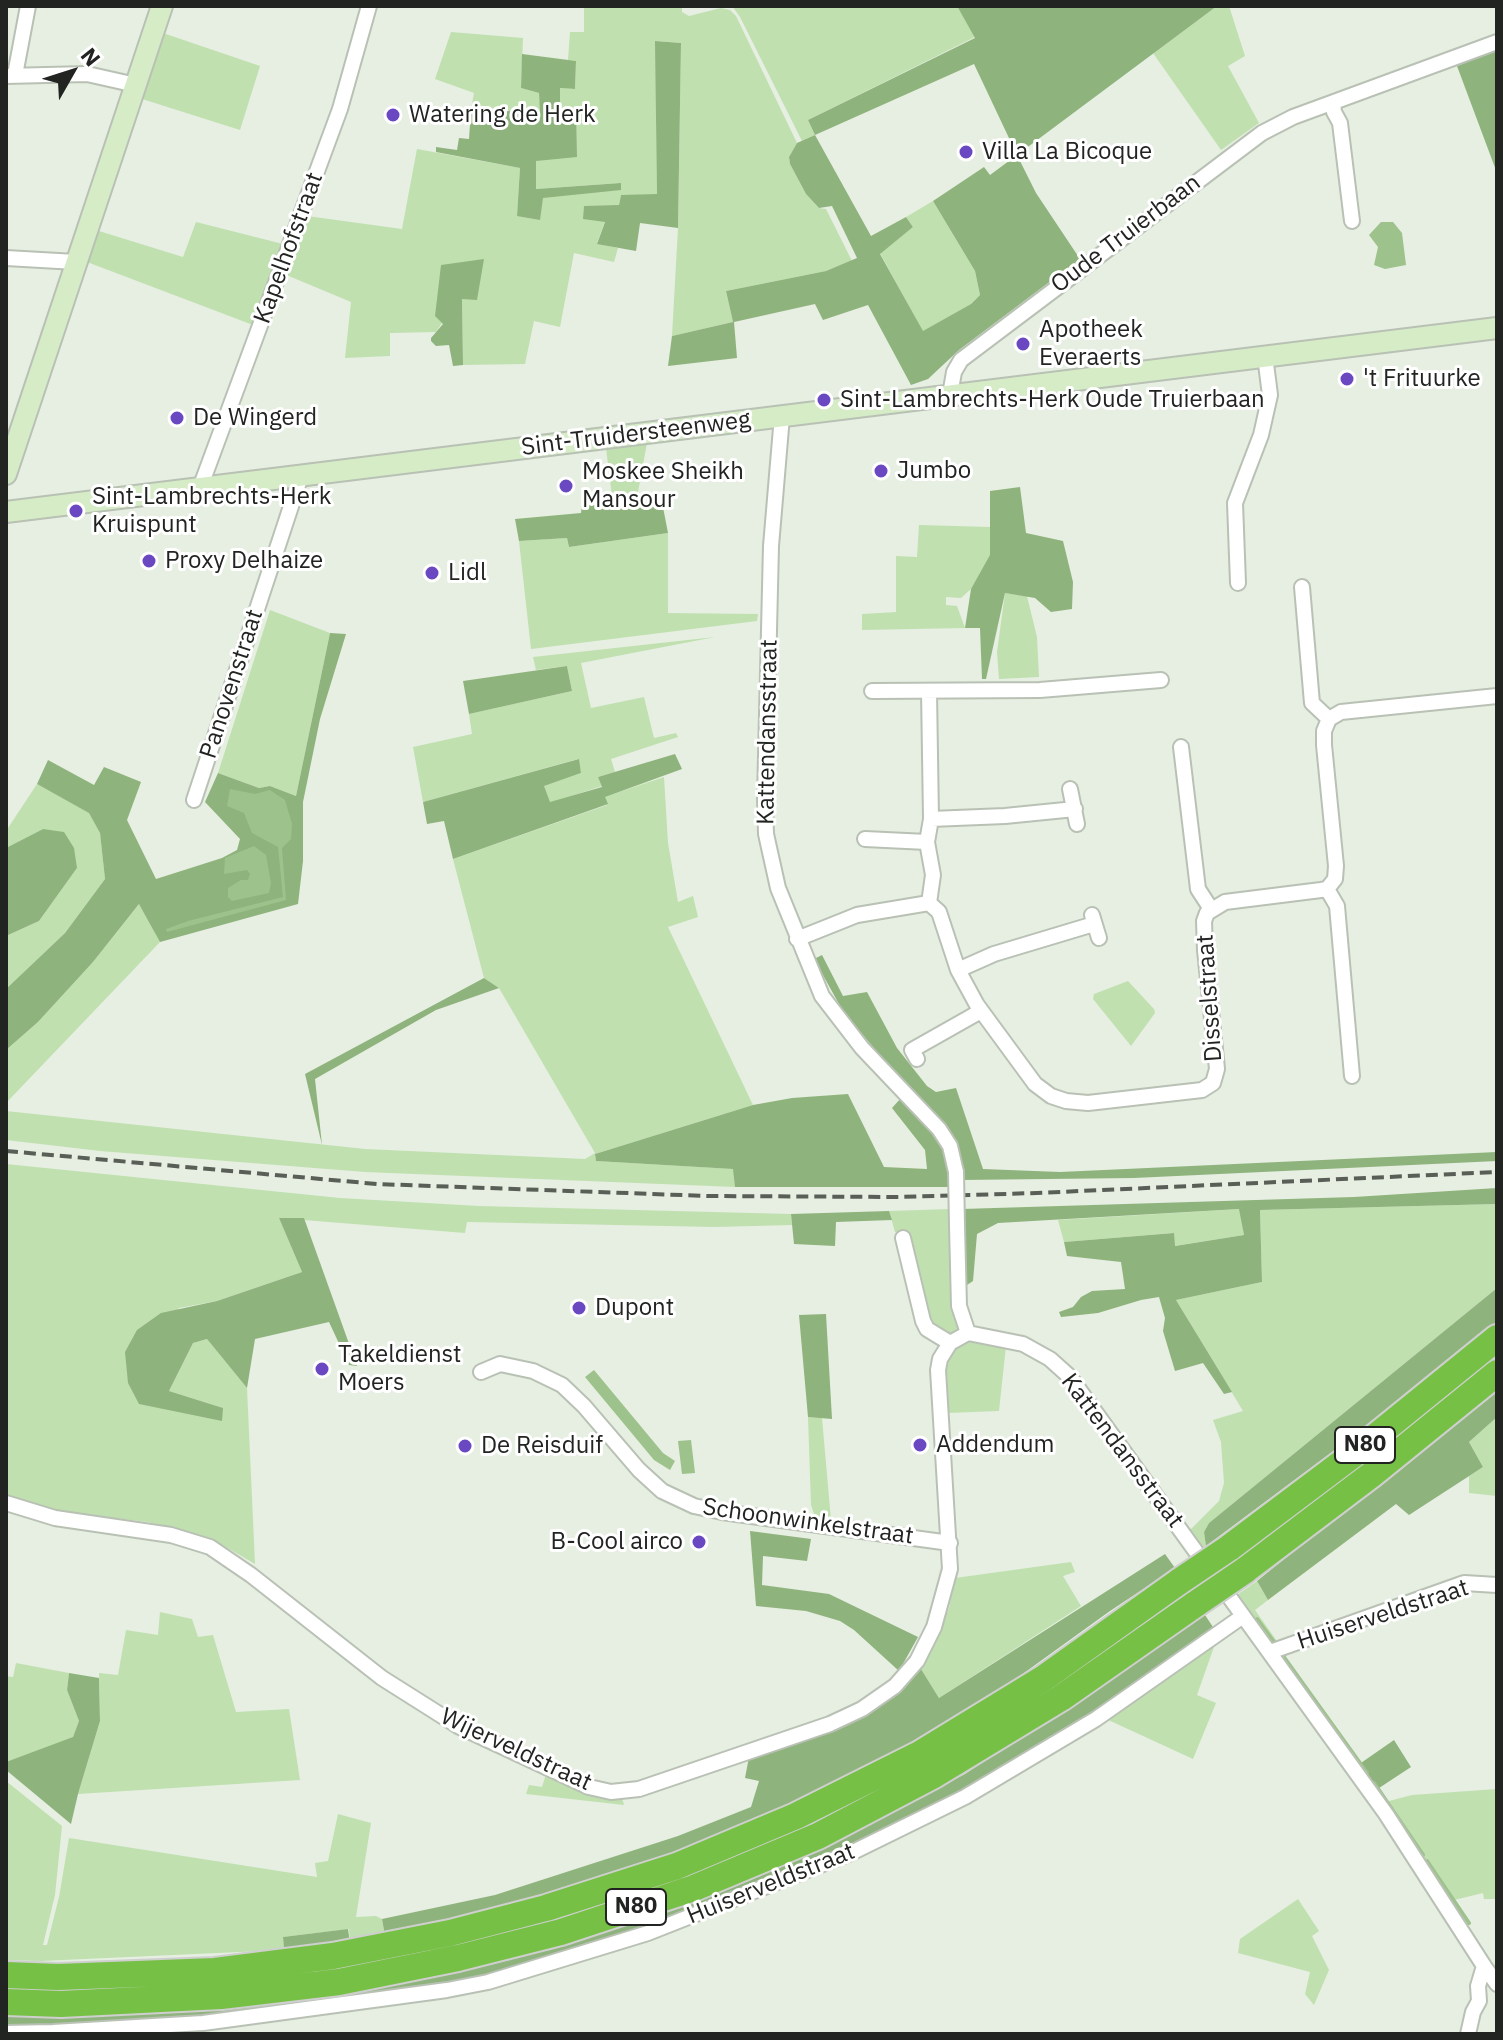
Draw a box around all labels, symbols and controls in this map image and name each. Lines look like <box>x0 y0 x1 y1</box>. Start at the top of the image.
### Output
north arrow <box>32 32 112 112</box>
text: N <box>75 41 107 72</box>
place label: Watering de Herk <box>409 101 596 129</box>
marker: Watering de Herk <box>384 106 402 124</box>
place label: Villa La Bicoque <box>982 138 1152 166</box>
marker: Villa La Bicoque <box>957 143 975 161</box>
street label: Oude Truierbaan <box>1046 168 1206 300</box>
street label: Kapelhofstraat <box>248 169 330 327</box>
place label: Apotheek Everaerts <box>1039 316 1143 372</box>
marker: Apotheek Everaerts <box>1014 335 1032 353</box>
place label: 't Frituurke <box>1363 365 1481 393</box>
marker: 't Frituurke <box>1338 370 1356 388</box>
place label: Sint-Lambrechts-Herk Oude Truierbaan <box>840 386 1265 414</box>
marker: Sint-Lambrechts-Herk Oude Truierbaan <box>815 391 833 409</box>
place label: De Wingerd <box>193 404 317 432</box>
street label: Sint-Truidersteenweg <box>520 406 752 462</box>
marker: De Wingerd <box>168 409 186 427</box>
place label: Jumbo <box>897 457 971 485</box>
place label: Moskee Sheikh Mansour <box>582 458 744 514</box>
marker: Jumbo <box>872 462 890 480</box>
marker: Moskee Sheikh Mansour <box>557 477 575 495</box>
place label: Sint-Lambrechts-Herk Kruispunt <box>92 483 331 539</box>
marker: Sint-Lambrechts-Herk Kruispunt <box>67 502 85 520</box>
place label: Proxy Delhaize <box>165 547 323 575</box>
marker: Proxy Delhaize <box>140 552 158 570</box>
place label: Lidl <box>448 559 486 587</box>
marker: Lidl <box>423 564 441 582</box>
street label: Panovenstraat <box>194 606 270 762</box>
street label: Kattendansstraat <box>752 639 784 825</box>
street label: Disselstraat <box>1191 933 1229 1063</box>
place label: Dupont <box>595 1294 674 1322</box>
marker: Dupont <box>570 1299 588 1317</box>
place label: Takeldienst Moers <box>338 1341 461 1397</box>
marker: Takeldienst Moers <box>313 1360 331 1378</box>
street label: Kattendansstraat <box>1055 1368 1189 1534</box>
road number: N80 <box>1335 1427 1395 1463</box>
place label: Addendum <box>936 1431 1055 1459</box>
place label: De Reisduif <box>481 1432 603 1460</box>
marker: Addendum <box>911 1436 929 1454</box>
marker: De Reisduif <box>456 1437 474 1455</box>
street label: Schoonwinkelstraat <box>701 1493 915 1551</box>
place label: B-Cool airco <box>551 1528 683 1556</box>
marker: B-Cool airco <box>690 1533 708 1551</box>
street label: Huiserveldstraat <box>1294 1574 1472 1656</box>
street label: Wijerveldstraat <box>436 1702 596 1798</box>
street label: Huiserveldstraat <box>683 1837 859 1931</box>
road number: N80 <box>606 1889 666 1925</box>

